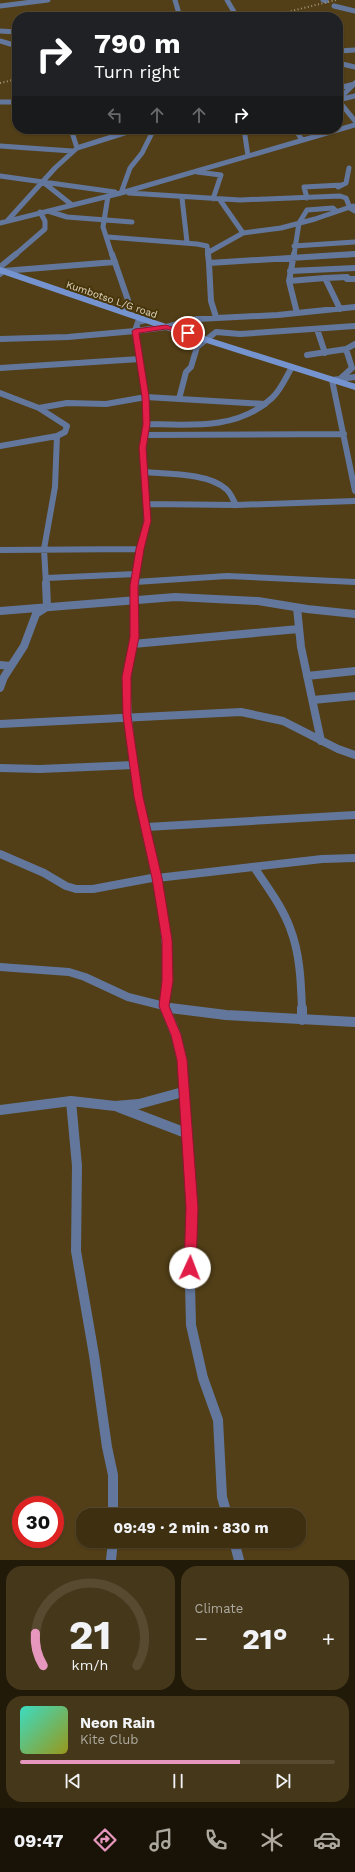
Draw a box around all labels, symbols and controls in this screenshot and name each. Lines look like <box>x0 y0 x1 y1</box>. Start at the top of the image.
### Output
text: 790 m <box>94 27 181 60</box>
icon: right <box>28 28 80 80</box>
text: Turn right <box>94 61 180 82</box>
icon: left <box>104 104 126 126</box>
icon: ahead <box>146 104 168 126</box>
icon: ahead <box>188 104 210 126</box>
icon: right <box>230 104 252 126</box>
street label: Kumbotso L/G road <box>65 279 159 320</box>
pin <box>171 316 205 350</box>
icon: arrive <box>177 322 199 344</box>
position arrow <box>169 1247 211 1289</box>
speed limit sign: 30 <box>12 1496 64 1548</box>
text: 09:49 · 2 min · 830 m <box>114 1519 269 1537</box>
text: Climate <box>195 1601 243 1616</box>
text: 21 <box>69 1610 112 1659</box>
text: 21° <box>242 1621 288 1656</box>
text: − <box>195 1626 208 1651</box>
text: + <box>322 1626 335 1651</box>
text: km/h <box>72 1657 109 1673</box>
text: Neon Rain <box>80 1714 155 1732</box>
text: Kite Club <box>80 1732 138 1747</box>
icon: previous <box>62 1770 84 1792</box>
icon: pause <box>167 1770 189 1792</box>
icon: next <box>272 1770 294 1792</box>
icon: directions <box>91 1826 119 1854</box>
icon: music <box>147 1826 175 1854</box>
icon: phone <box>202 1826 230 1854</box>
icon: climate <box>258 1826 286 1854</box>
icon: car <box>313 1826 341 1854</box>
text: 09:47 <box>14 1830 64 1851</box>

